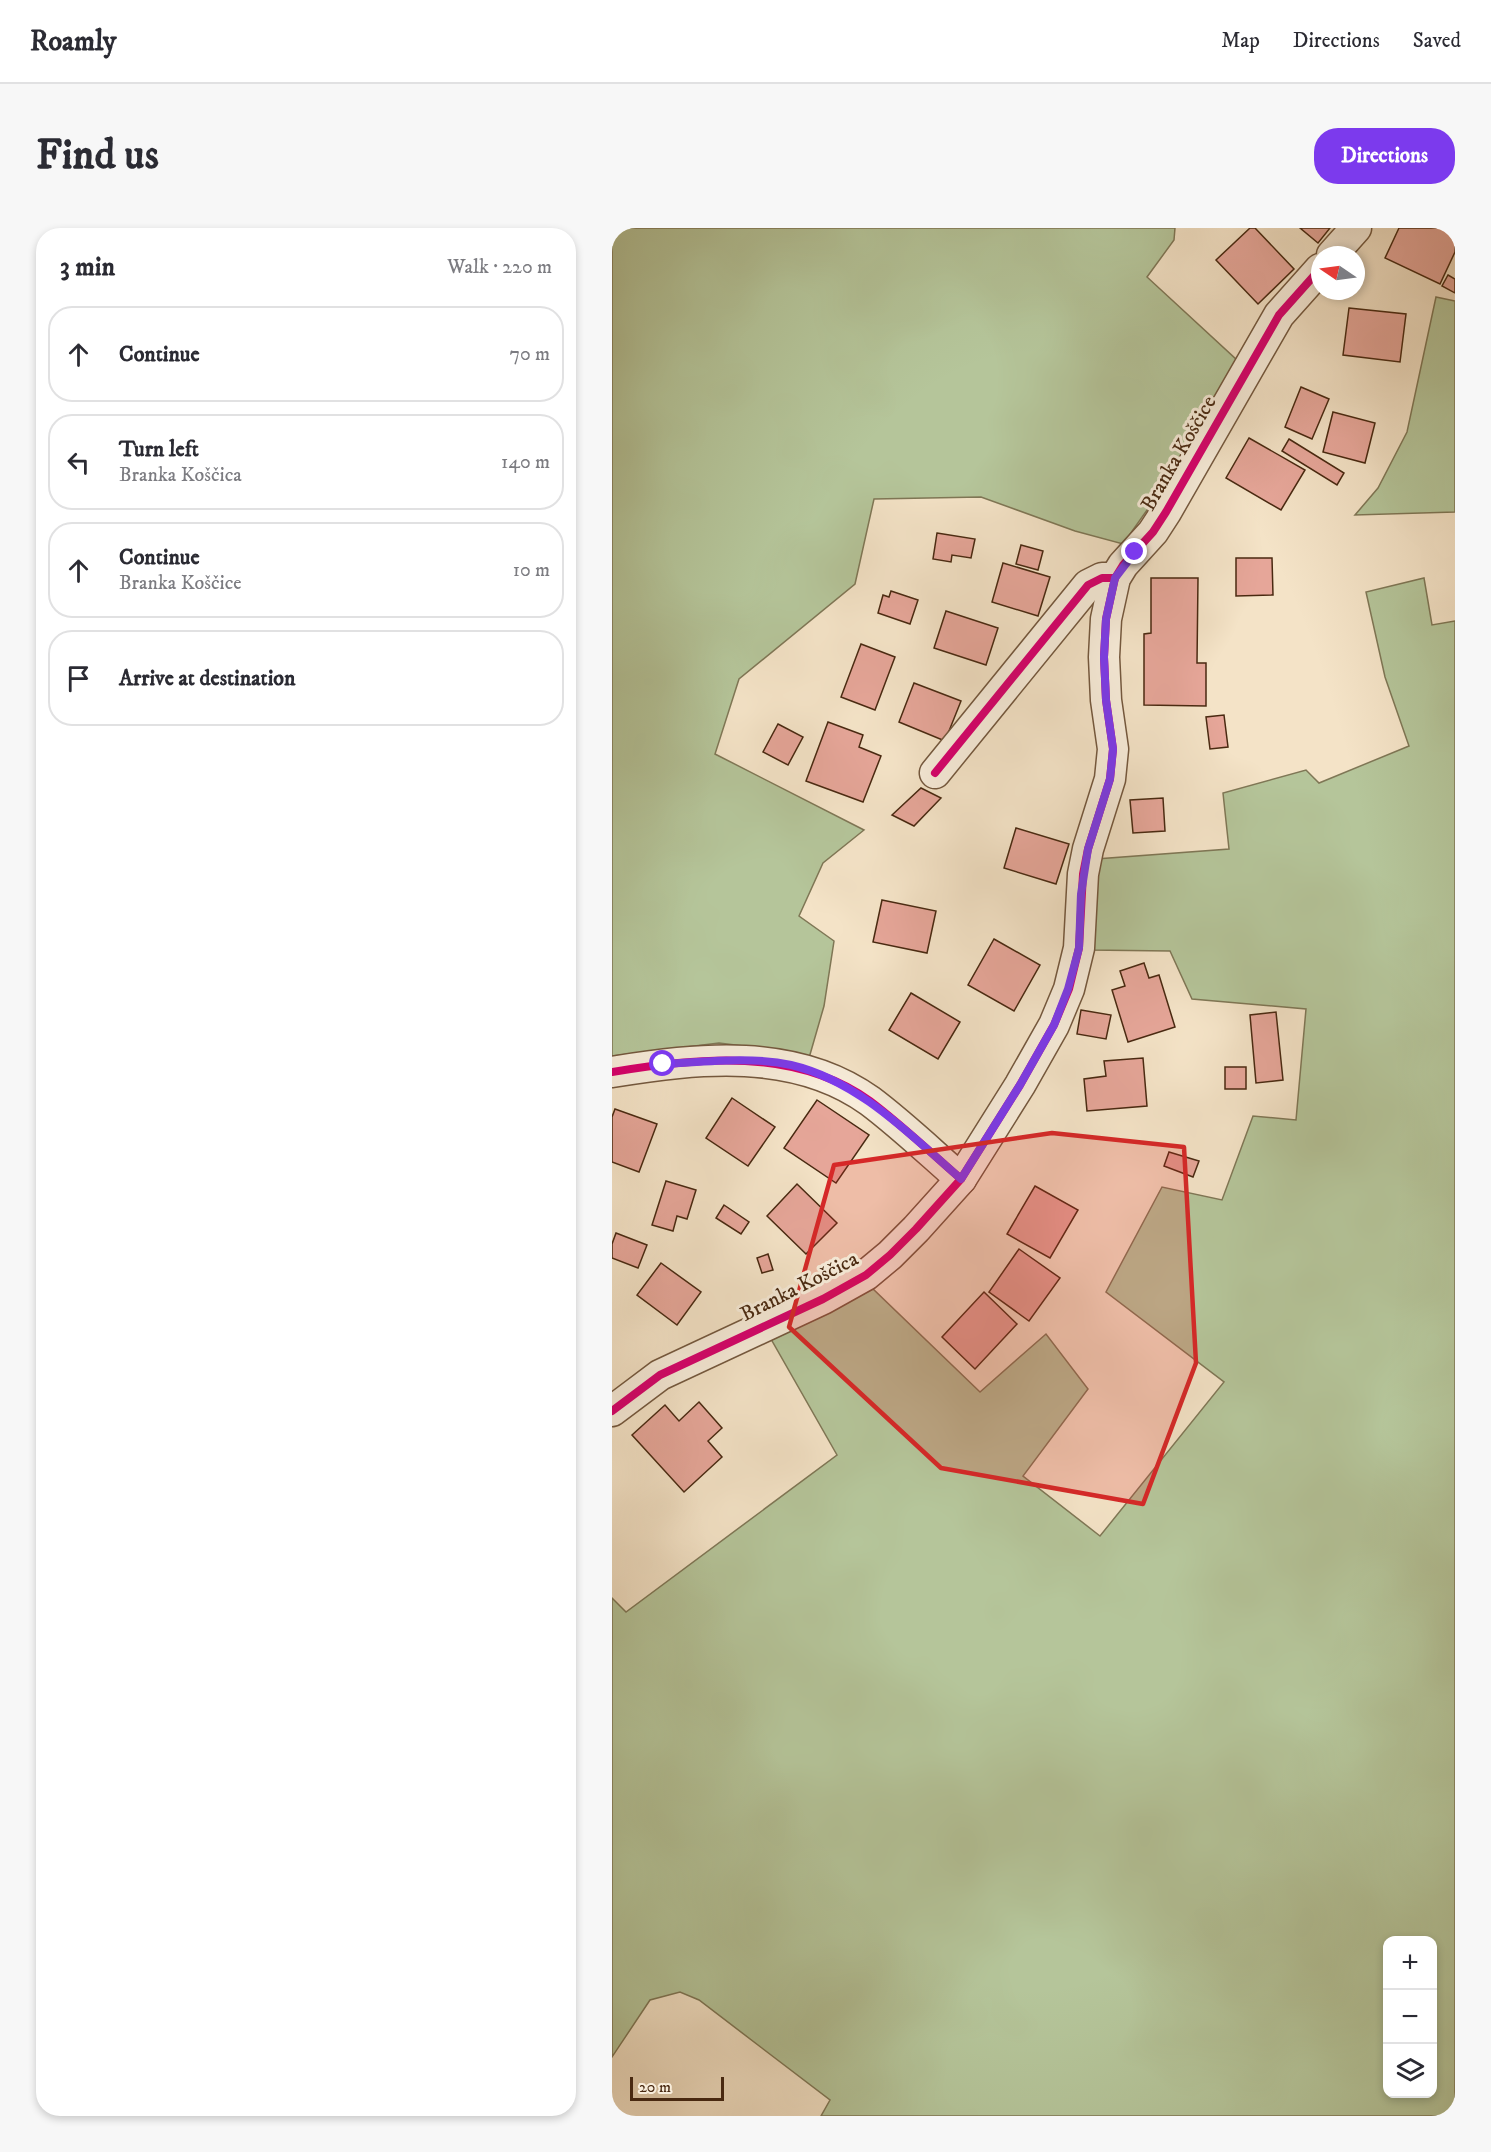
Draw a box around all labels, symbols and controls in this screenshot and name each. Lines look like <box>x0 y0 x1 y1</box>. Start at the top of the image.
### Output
text: Roamly <box>30 24 116 59</box>
text: Map <box>1221 28 1260 54</box>
text: Directions <box>1293 28 1380 54</box>
text: Saved <box>1413 28 1461 54</box>
button: Directions <box>1314 128 1455 184</box>
text: Find us <box>36 130 159 182</box>
north arrow <box>1311 246 1365 300</box>
text: 3 min <box>60 251 115 284</box>
text: Walk · 220 m <box>447 255 552 280</box>
icon: ahead <box>62 338 95 371</box>
text: Continue <box>119 341 200 368</box>
text: 70 m <box>509 342 550 367</box>
street label: Branka Koščice <box>1135 391 1222 516</box>
text: Turn left <box>119 436 199 463</box>
icon: left <box>62 446 95 479</box>
text: 140 m <box>501 450 550 475</box>
text: Branka Koščica <box>119 463 242 488</box>
route end <box>1121 538 1147 564</box>
text: Continue <box>119 544 200 571</box>
icon: ahead <box>62 554 95 587</box>
text: 10 m <box>513 558 550 583</box>
text: Branka Koščice <box>119 571 242 596</box>
icon: arrive <box>62 662 95 695</box>
text: Arrive at destination <box>119 665 296 692</box>
route start <box>649 1050 675 1076</box>
street label: Branka Koščica <box>736 1246 863 1328</box>
map controls <box>1383 1936 1437 2098</box>
button: + <box>1383 1936 1437 1990</box>
button: − <box>1383 1990 1437 2044</box>
button: layers <box>1383 2044 1437 2098</box>
scale bar <box>630 2074 724 2102</box>
text: 20 m <box>639 2077 671 2097</box>

